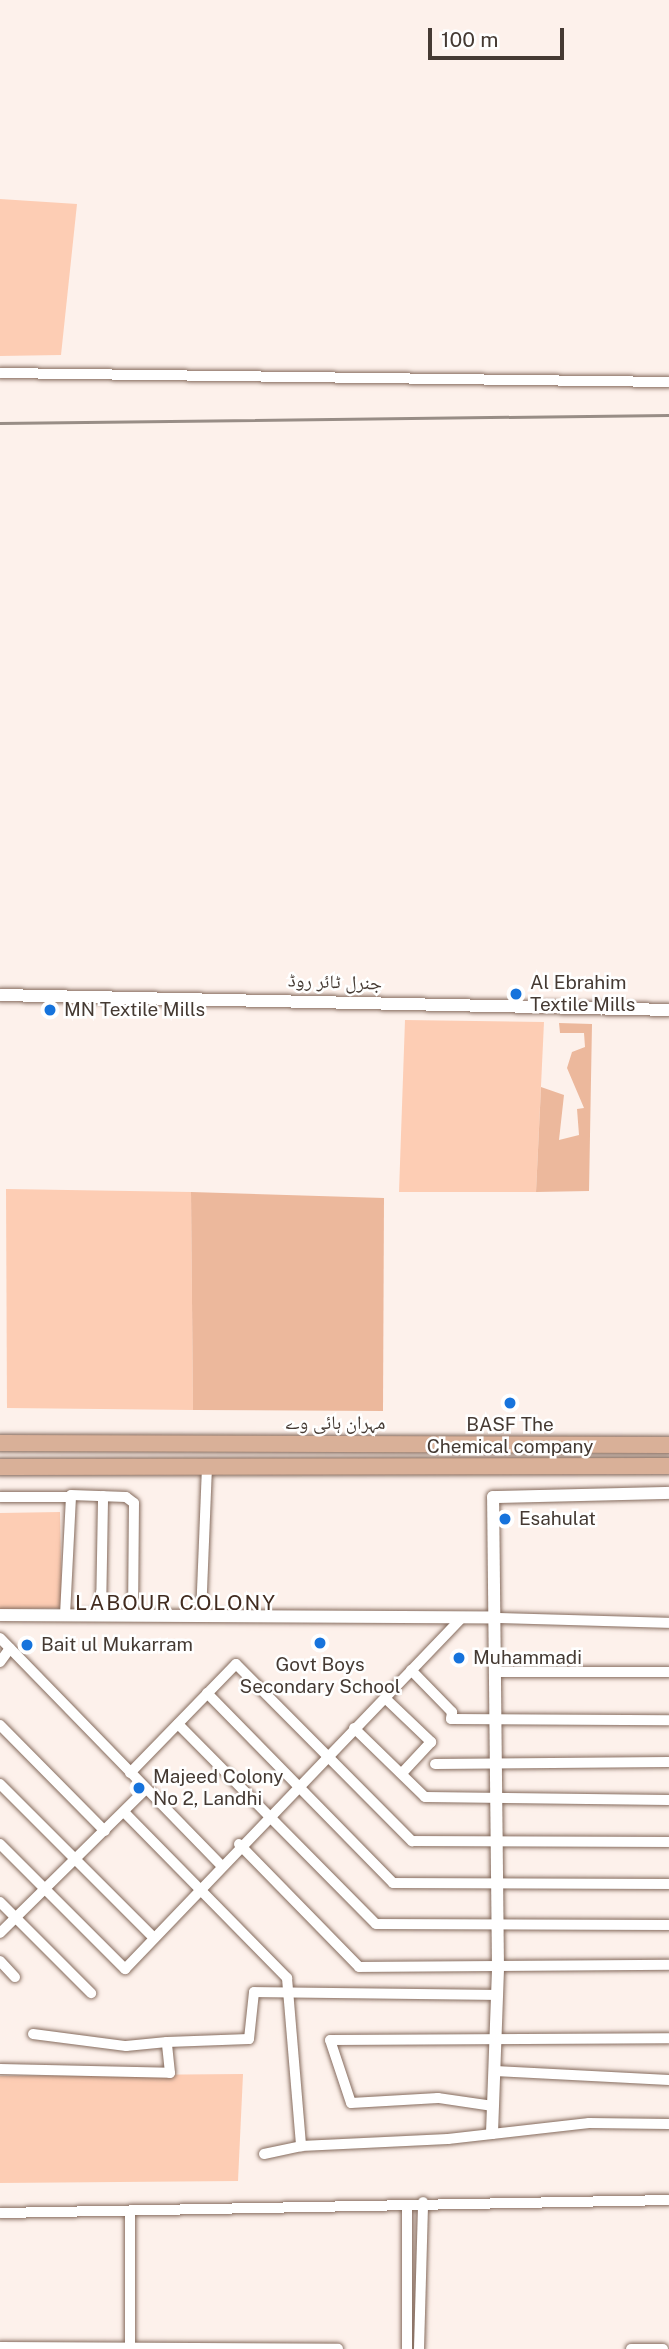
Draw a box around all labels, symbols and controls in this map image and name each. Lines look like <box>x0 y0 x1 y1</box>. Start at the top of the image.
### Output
scale bar <box>431 14 568 58</box>
text: 100 m <box>441 27 498 52</box>
street label: جنرل ٹائر روڈ <box>288 969 382 995</box>
place label: Al Ebrahim Textile Mills <box>530 972 635 1016</box>
marker: Al Ebrahim Textile Mills <box>508 986 524 1002</box>
place label: MN Textile Mills <box>64 999 205 1021</box>
marker: MN Textile Mills <box>42 1002 58 1018</box>
marker: BASF The Chemical company <box>502 1395 518 1411</box>
street label: مہران ہائی وے <box>285 1412 385 1434</box>
place label: BASF The Chemical company <box>427 1414 593 1458</box>
place label: Esahulat <box>519 1508 596 1530</box>
marker: Esahulat <box>497 1511 513 1527</box>
district label: LABOUR COLONY <box>77 1590 275 1616</box>
place label: Bait ul Mukarram <box>41 1634 193 1656</box>
marker: Govt Boys Secondary School <box>312 1635 328 1651</box>
marker: Bait ul Mukarram <box>19 1637 35 1653</box>
place label: Muhammadi <box>473 1647 582 1669</box>
marker: Muhammadi <box>451 1650 467 1666</box>
place label: Govt Boys Secondary School <box>240 1654 400 1698</box>
place label: Majeed Colony No 2, Landhi <box>153 1766 283 1810</box>
marker: Majeed Colony No 2, Landhi <box>131 1780 147 1796</box>

